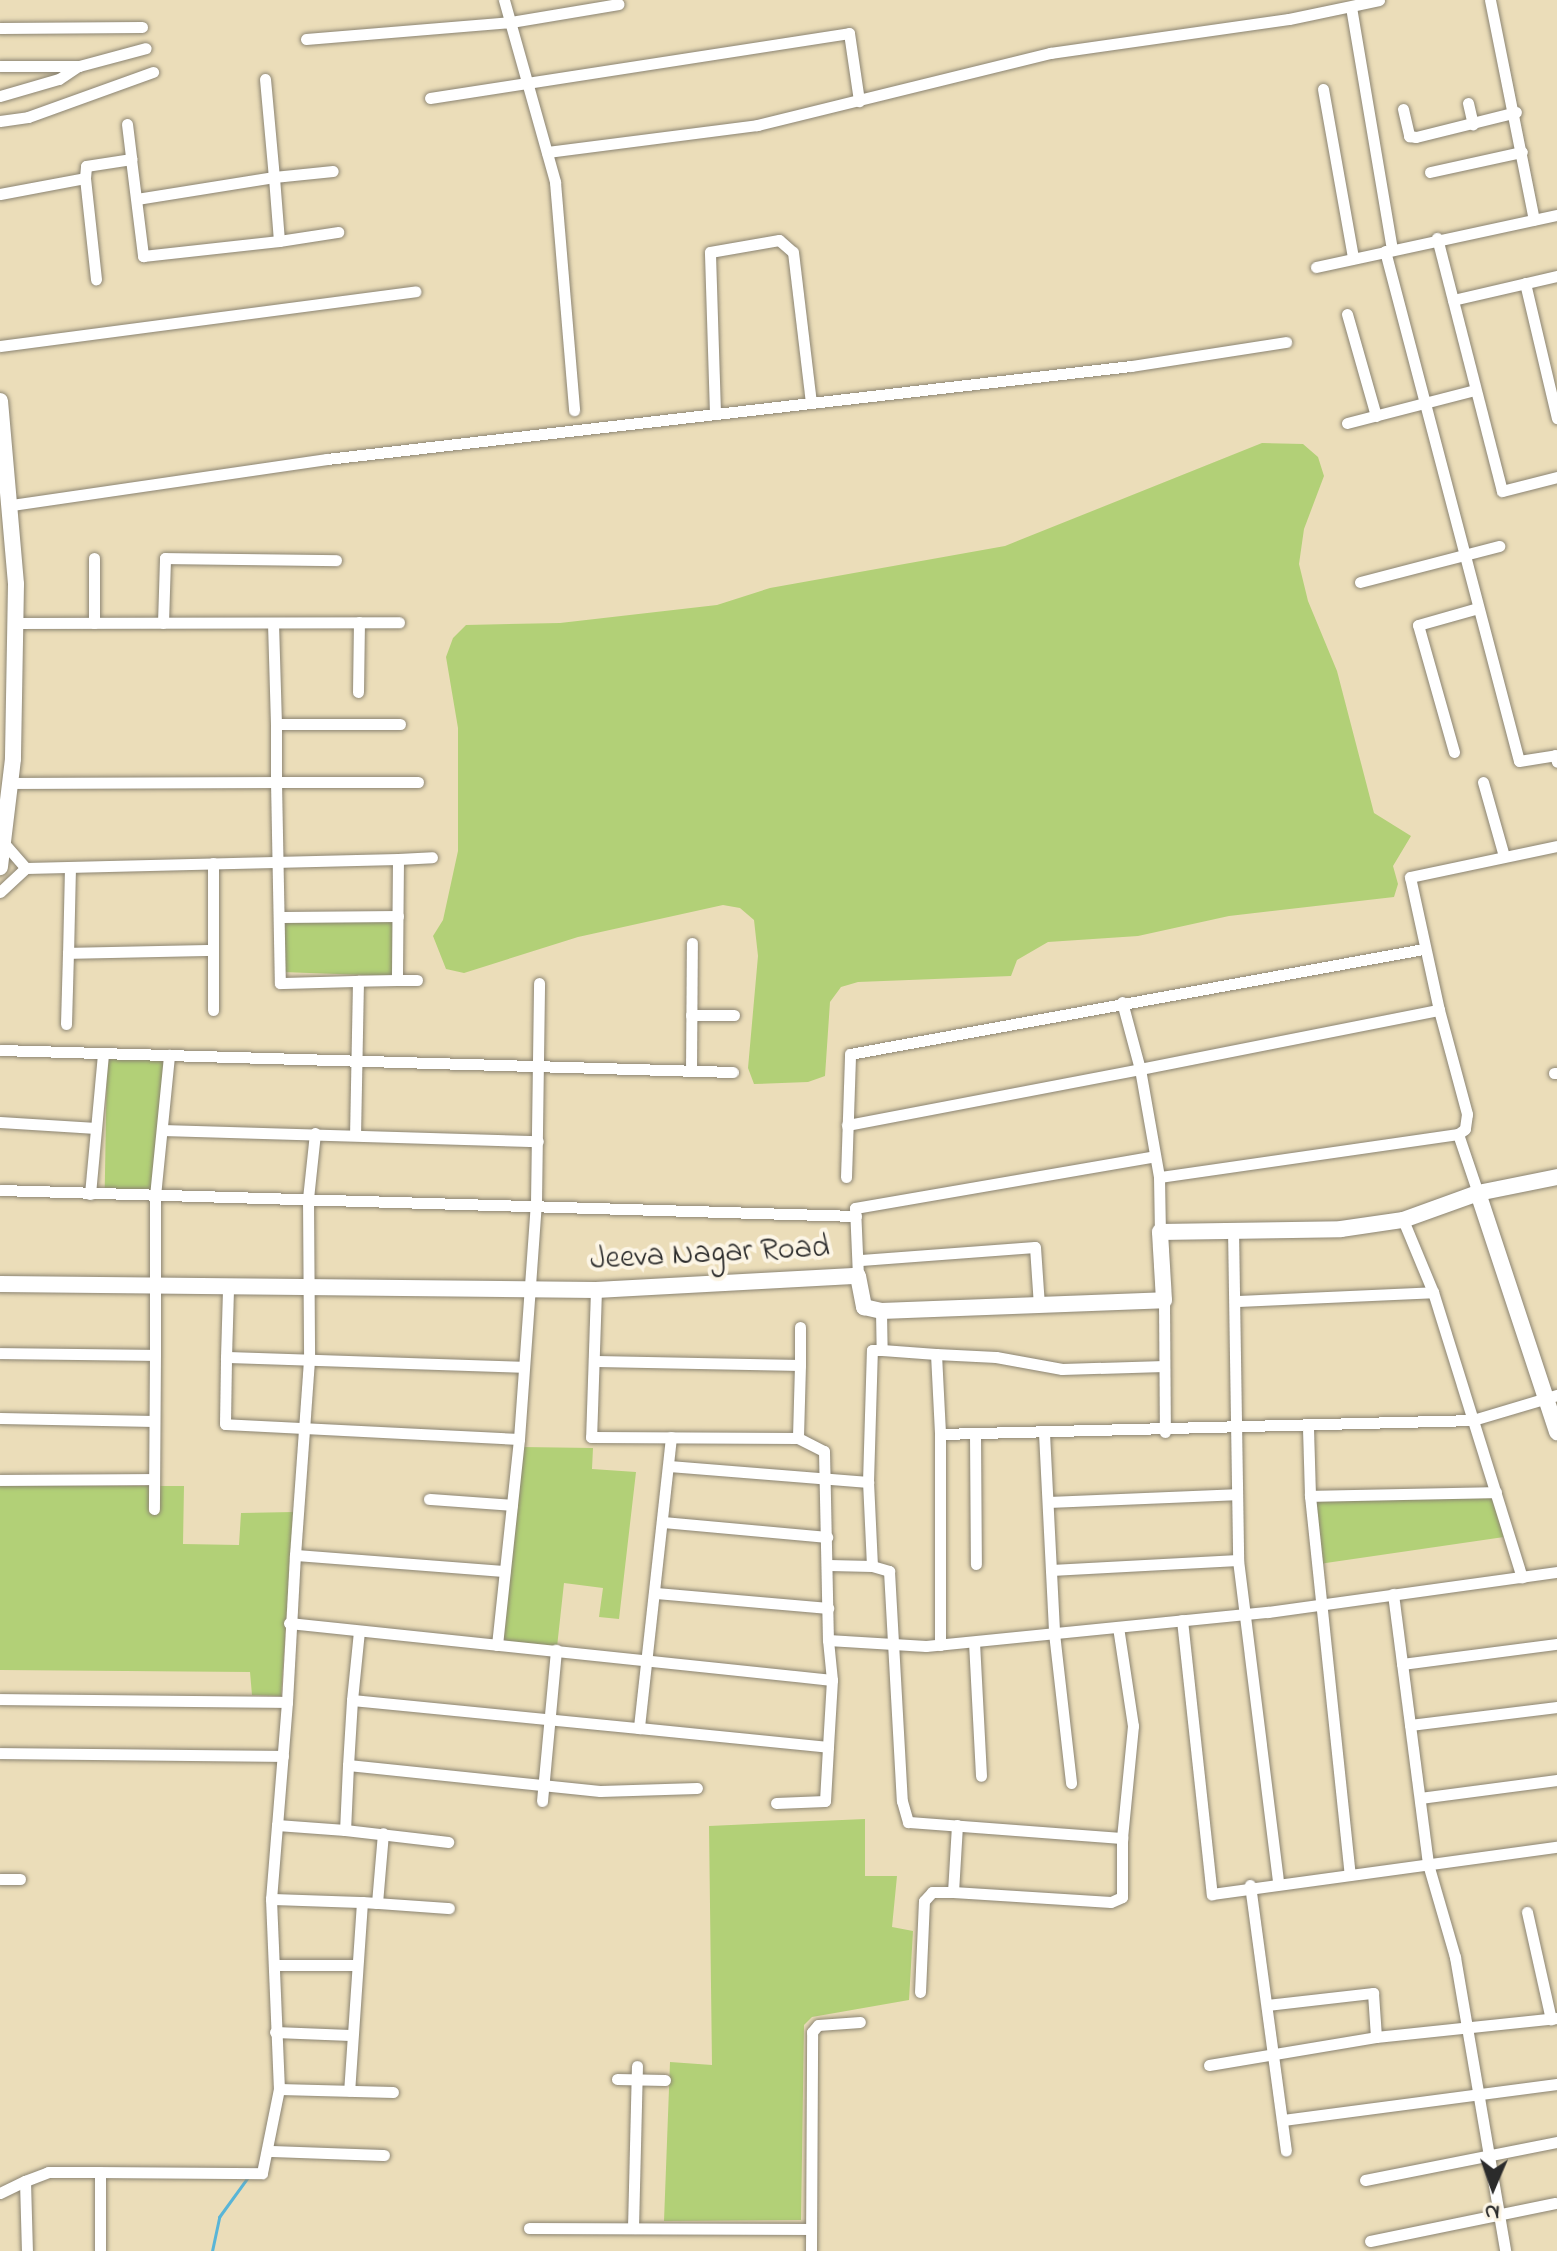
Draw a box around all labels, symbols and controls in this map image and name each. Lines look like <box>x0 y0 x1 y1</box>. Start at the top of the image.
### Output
street label: Jeeva Nagar Road <box>589 1230 831 1280</box>
north arrow <box>1453 2147 1533 2227</box>
text: N <box>1484 2195 1500 2227</box>

